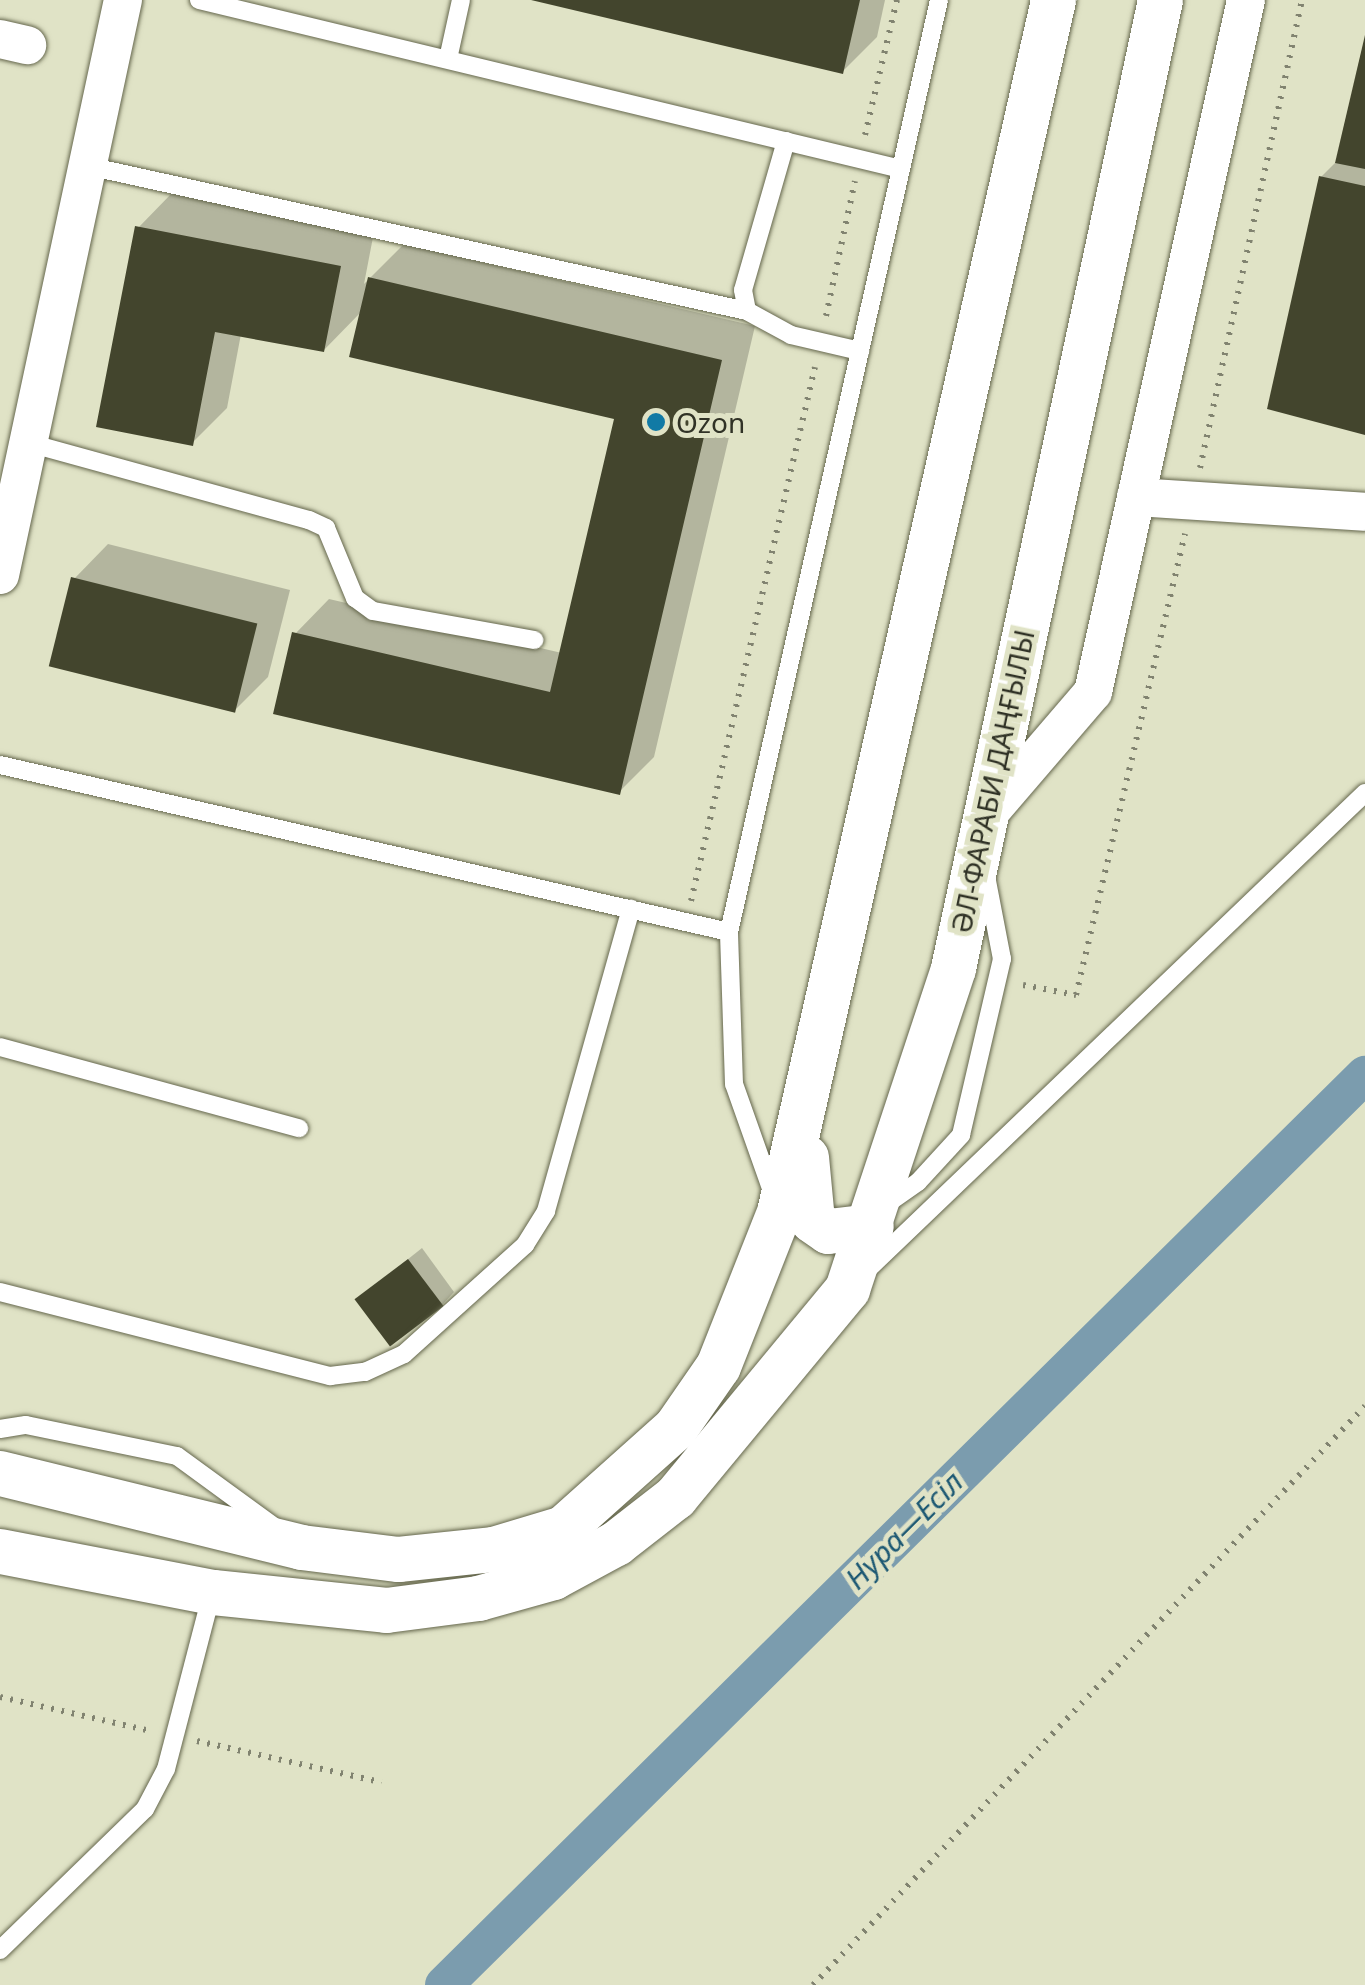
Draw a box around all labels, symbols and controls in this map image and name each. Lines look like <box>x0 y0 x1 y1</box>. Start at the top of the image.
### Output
place label: Ozon <box>676 405 745 439</box>
marker: Ozon <box>645 411 667 433</box>
street label: ӘЛ-ФАРАБИ ДАҢҒЫЛЫ <box>943 626 1041 936</box>
water label: Нура—Есіл <box>838 1464 970 1596</box>

